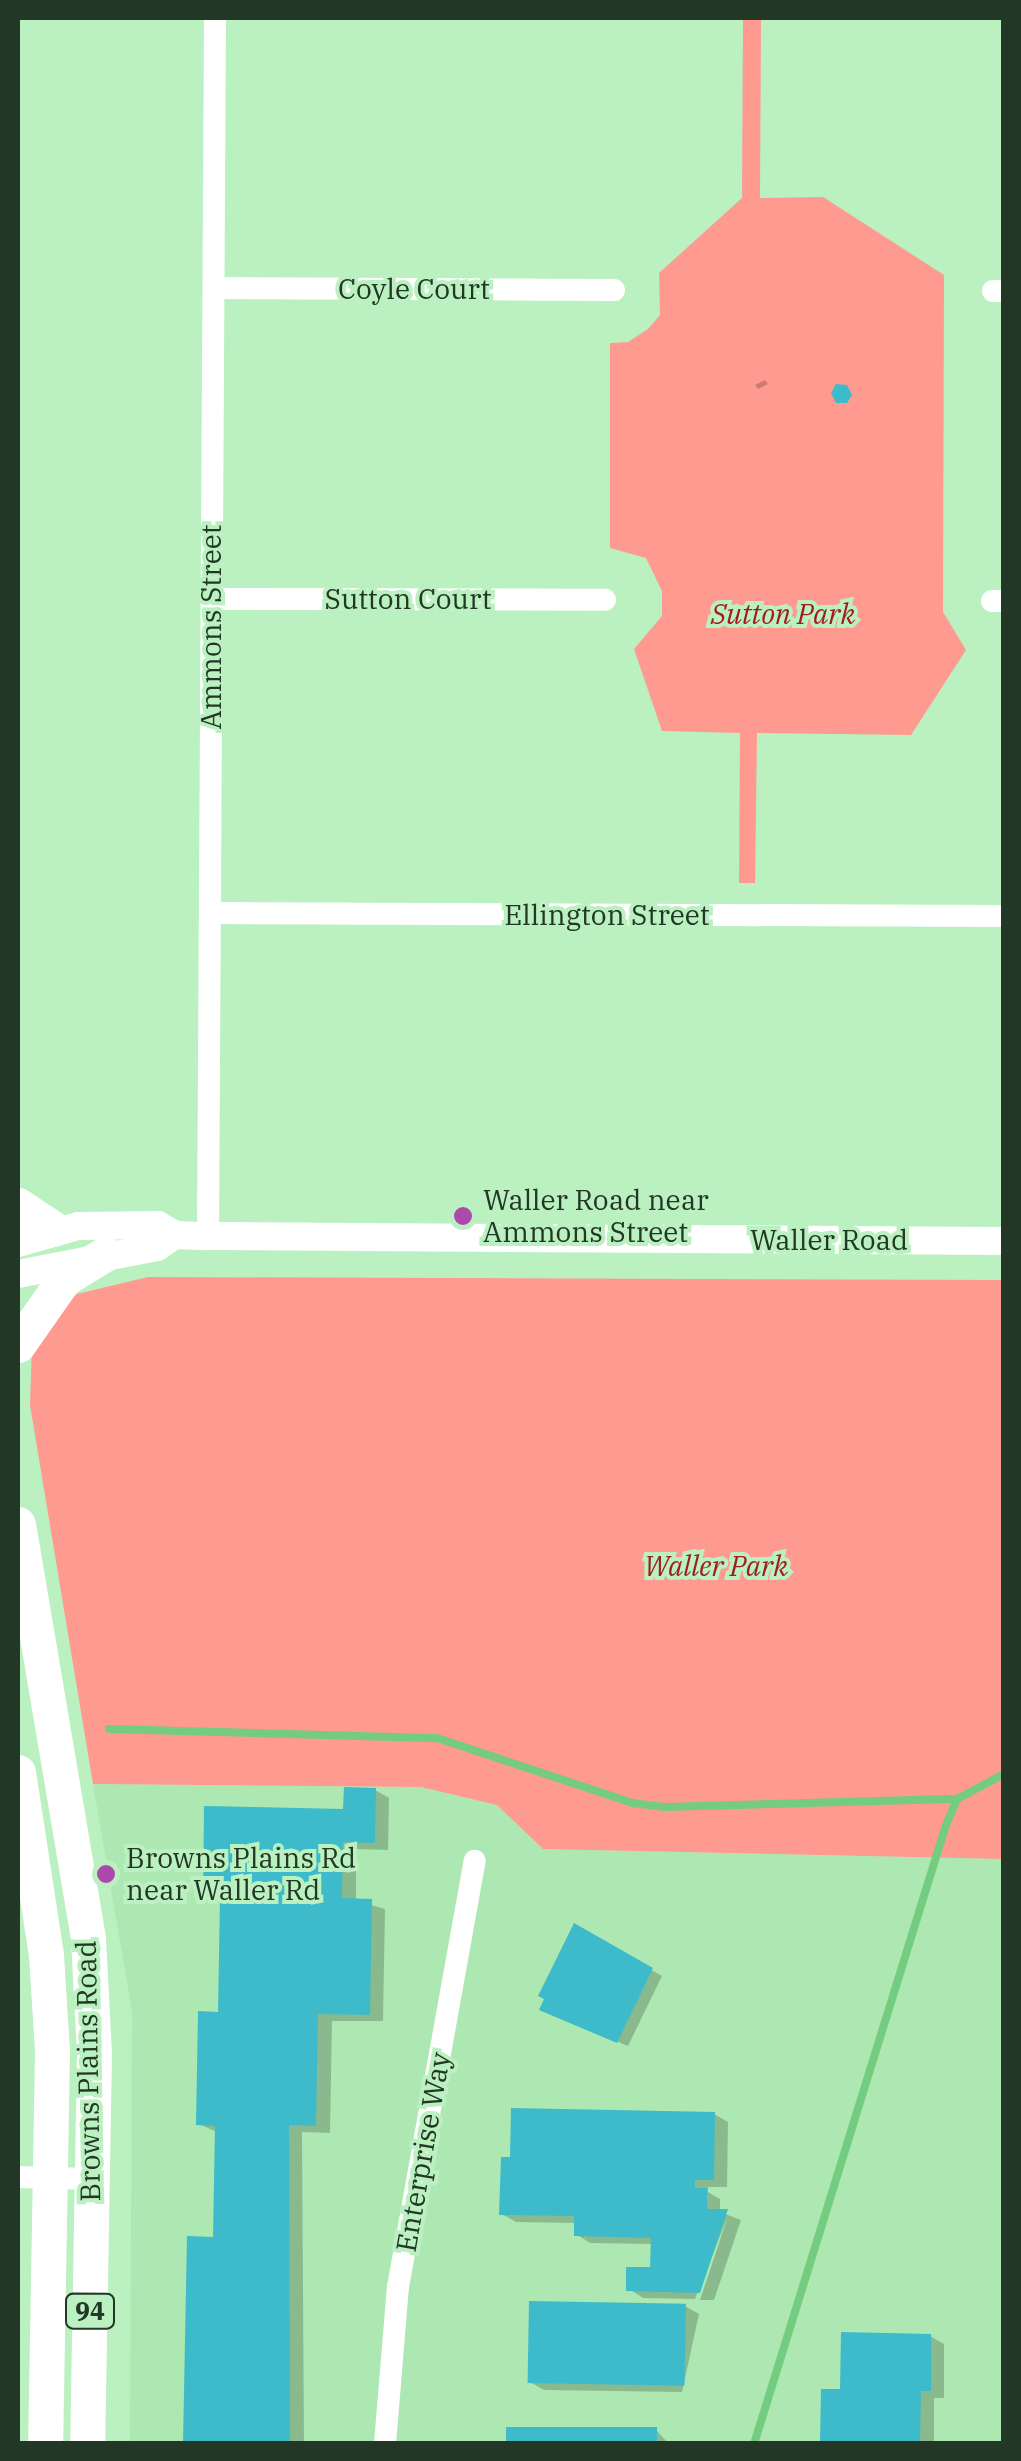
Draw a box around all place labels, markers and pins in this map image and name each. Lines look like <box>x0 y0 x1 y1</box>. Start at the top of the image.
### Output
place label: Waller Road near Ammons Street <box>483 1183 709 1249</box>
marker: Waller Road near Ammons Street <box>452 1205 474 1227</box>
place label: Browns Plains Rd near Waller Rd <box>126 1841 356 1907</box>
marker: Browns Plains Rd near Waller Rd <box>95 1863 117 1885</box>

